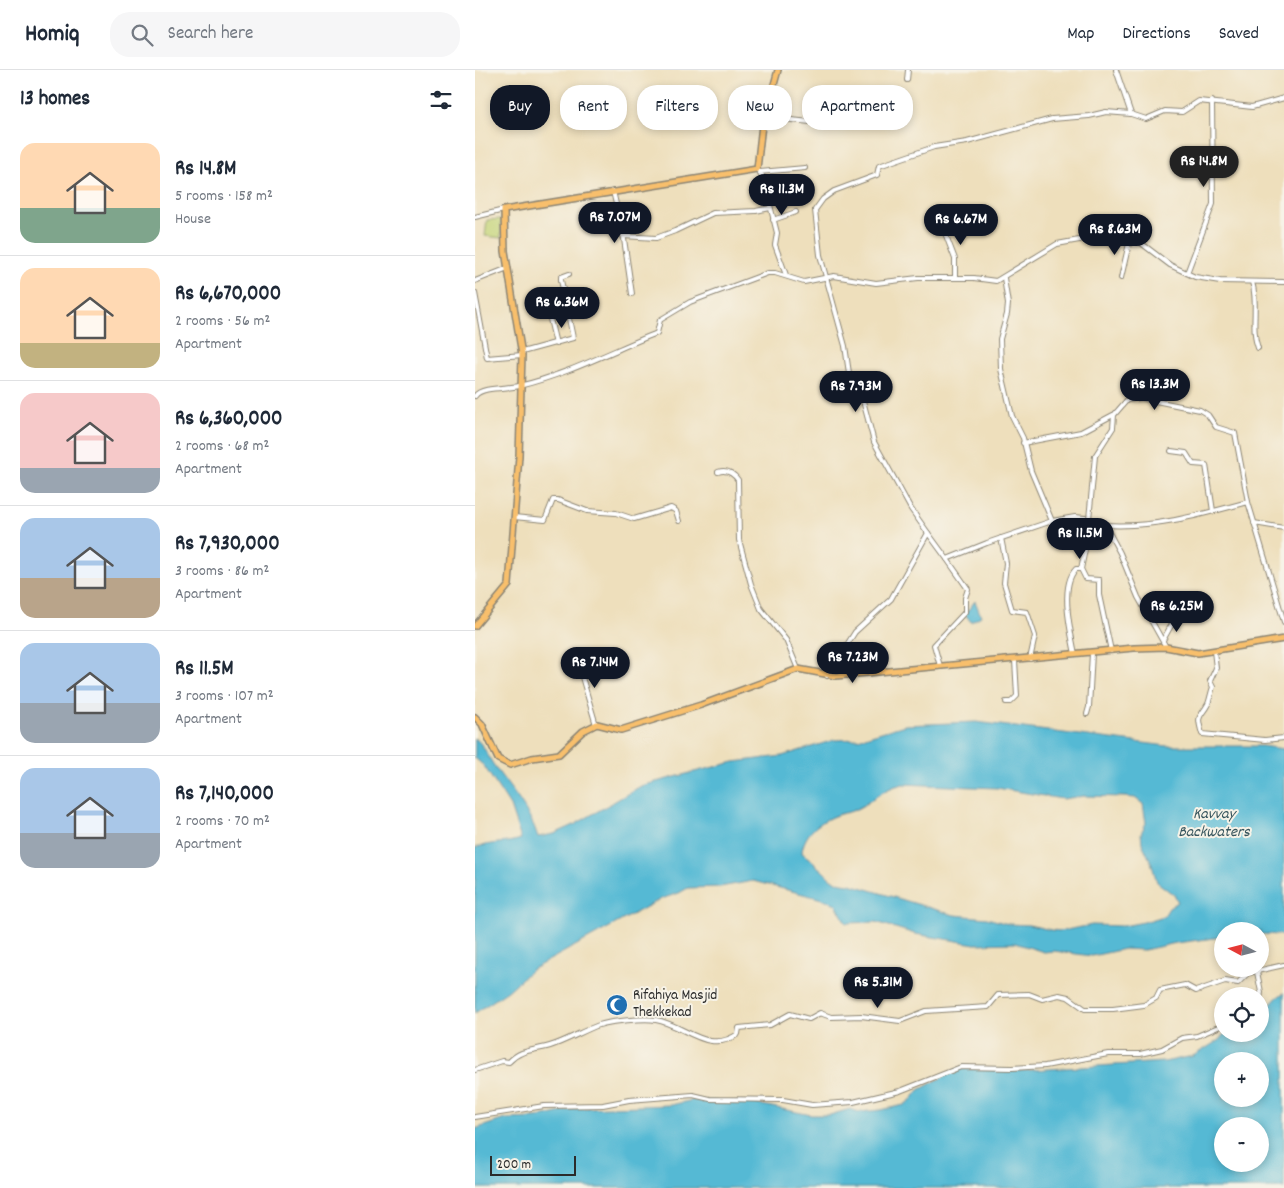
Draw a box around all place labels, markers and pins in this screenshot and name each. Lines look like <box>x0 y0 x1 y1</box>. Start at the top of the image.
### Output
pin: Rs 14.8M <box>1152 146 1256 188</box>
pin: Rs 11.3M <box>730 174 834 216</box>
pin: Rs 7.07M <box>563 202 667 244</box>
pin: Rs 6.67M <box>909 204 1013 246</box>
pin: Rs 8.63M <box>1063 214 1167 256</box>
pin: Rs 6.36M <box>510 286 614 329</box>
pin: Rs 13.3M <box>1103 368 1207 411</box>
pin: Rs 7.93M <box>804 370 908 413</box>
pin: Rs 11.5M <box>1028 518 1132 560</box>
pin: Rs 6.25M <box>1125 590 1229 633</box>
pin: Rs 7.23M <box>801 642 905 684</box>
pin: Rs 7.14M <box>543 646 647 689</box>
pin: Rs 5.31M <box>826 966 930 1009</box>
place label: Rifahiya Masjid Thekkekad <box>633 985 717 1024</box>
mosque icon: Rifahiya Masjid Thekkekad <box>605 993 629 1017</box>

